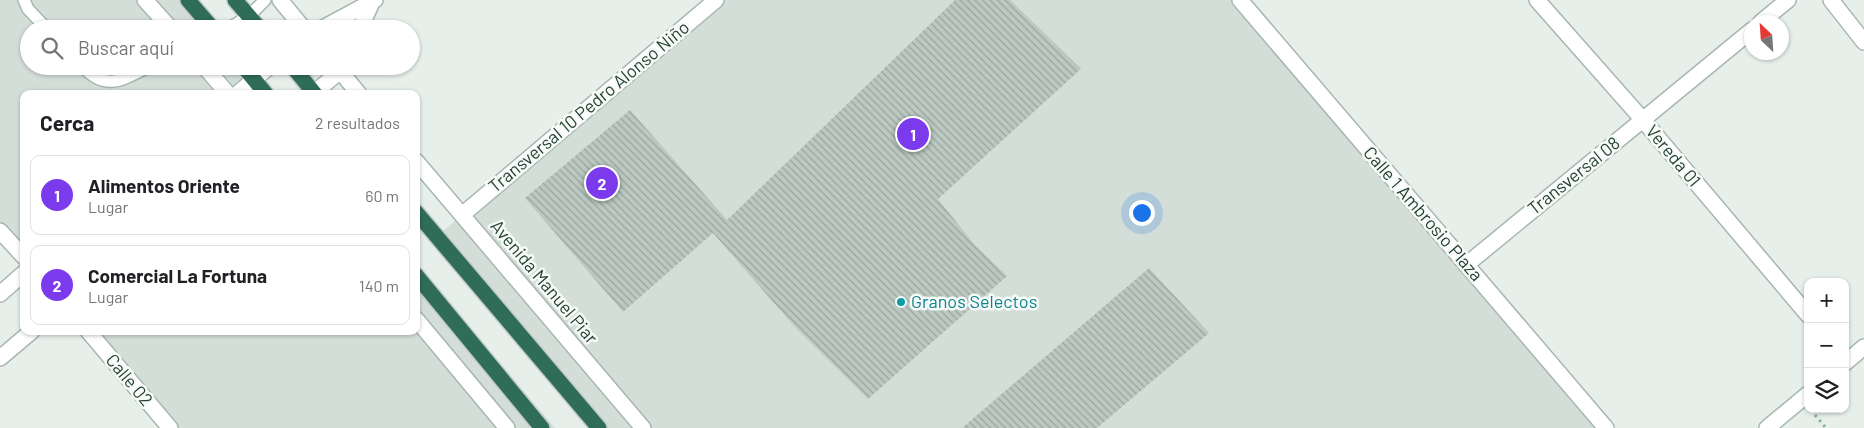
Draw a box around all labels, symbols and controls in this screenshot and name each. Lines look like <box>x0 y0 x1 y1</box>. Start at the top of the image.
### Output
north arrow <box>1744 15 1789 60</box>
street label: Transversal 10 Pedro Alonso Niño <box>483 16 693 197</box>
search box <box>20 20 420 75</box>
icon: search <box>38 34 66 62</box>
text: Buscar aquí <box>78 36 174 59</box>
text: Cerca <box>40 110 94 135</box>
text: 2 resultados <box>315 113 400 132</box>
pin: 1 <box>897 115 929 153</box>
street label: Vereda 01 <box>1642 120 1706 191</box>
street label: Transversal 08 <box>1523 131 1624 219</box>
street label: Calle 1 Ambrosio Plaza <box>1359 142 1488 285</box>
pin: 2 <box>586 164 618 202</box>
text: Alimentos Oriente <box>88 174 240 197</box>
text: 1 <box>54 186 60 205</box>
text: 60 m <box>365 186 399 205</box>
text: Lugar <box>88 197 128 216</box>
your location <box>1129 200 1155 226</box>
street label: Avenida Manuel Piar <box>487 215 603 348</box>
text: Comercial La Fortuna <box>88 264 267 287</box>
text: 2 <box>53 276 61 295</box>
text: 140 m <box>359 276 399 295</box>
map controls <box>1804 278 1849 413</box>
button: + <box>1804 278 1849 323</box>
text: Lugar <box>88 287 128 306</box>
place label: Granos Selectos <box>911 290 1037 312</box>
marker: Granos Selectos <box>895 296 907 308</box>
button: − <box>1804 323 1849 368</box>
street label: Calle 02 <box>102 349 158 410</box>
button: layers <box>1804 368 1849 413</box>

